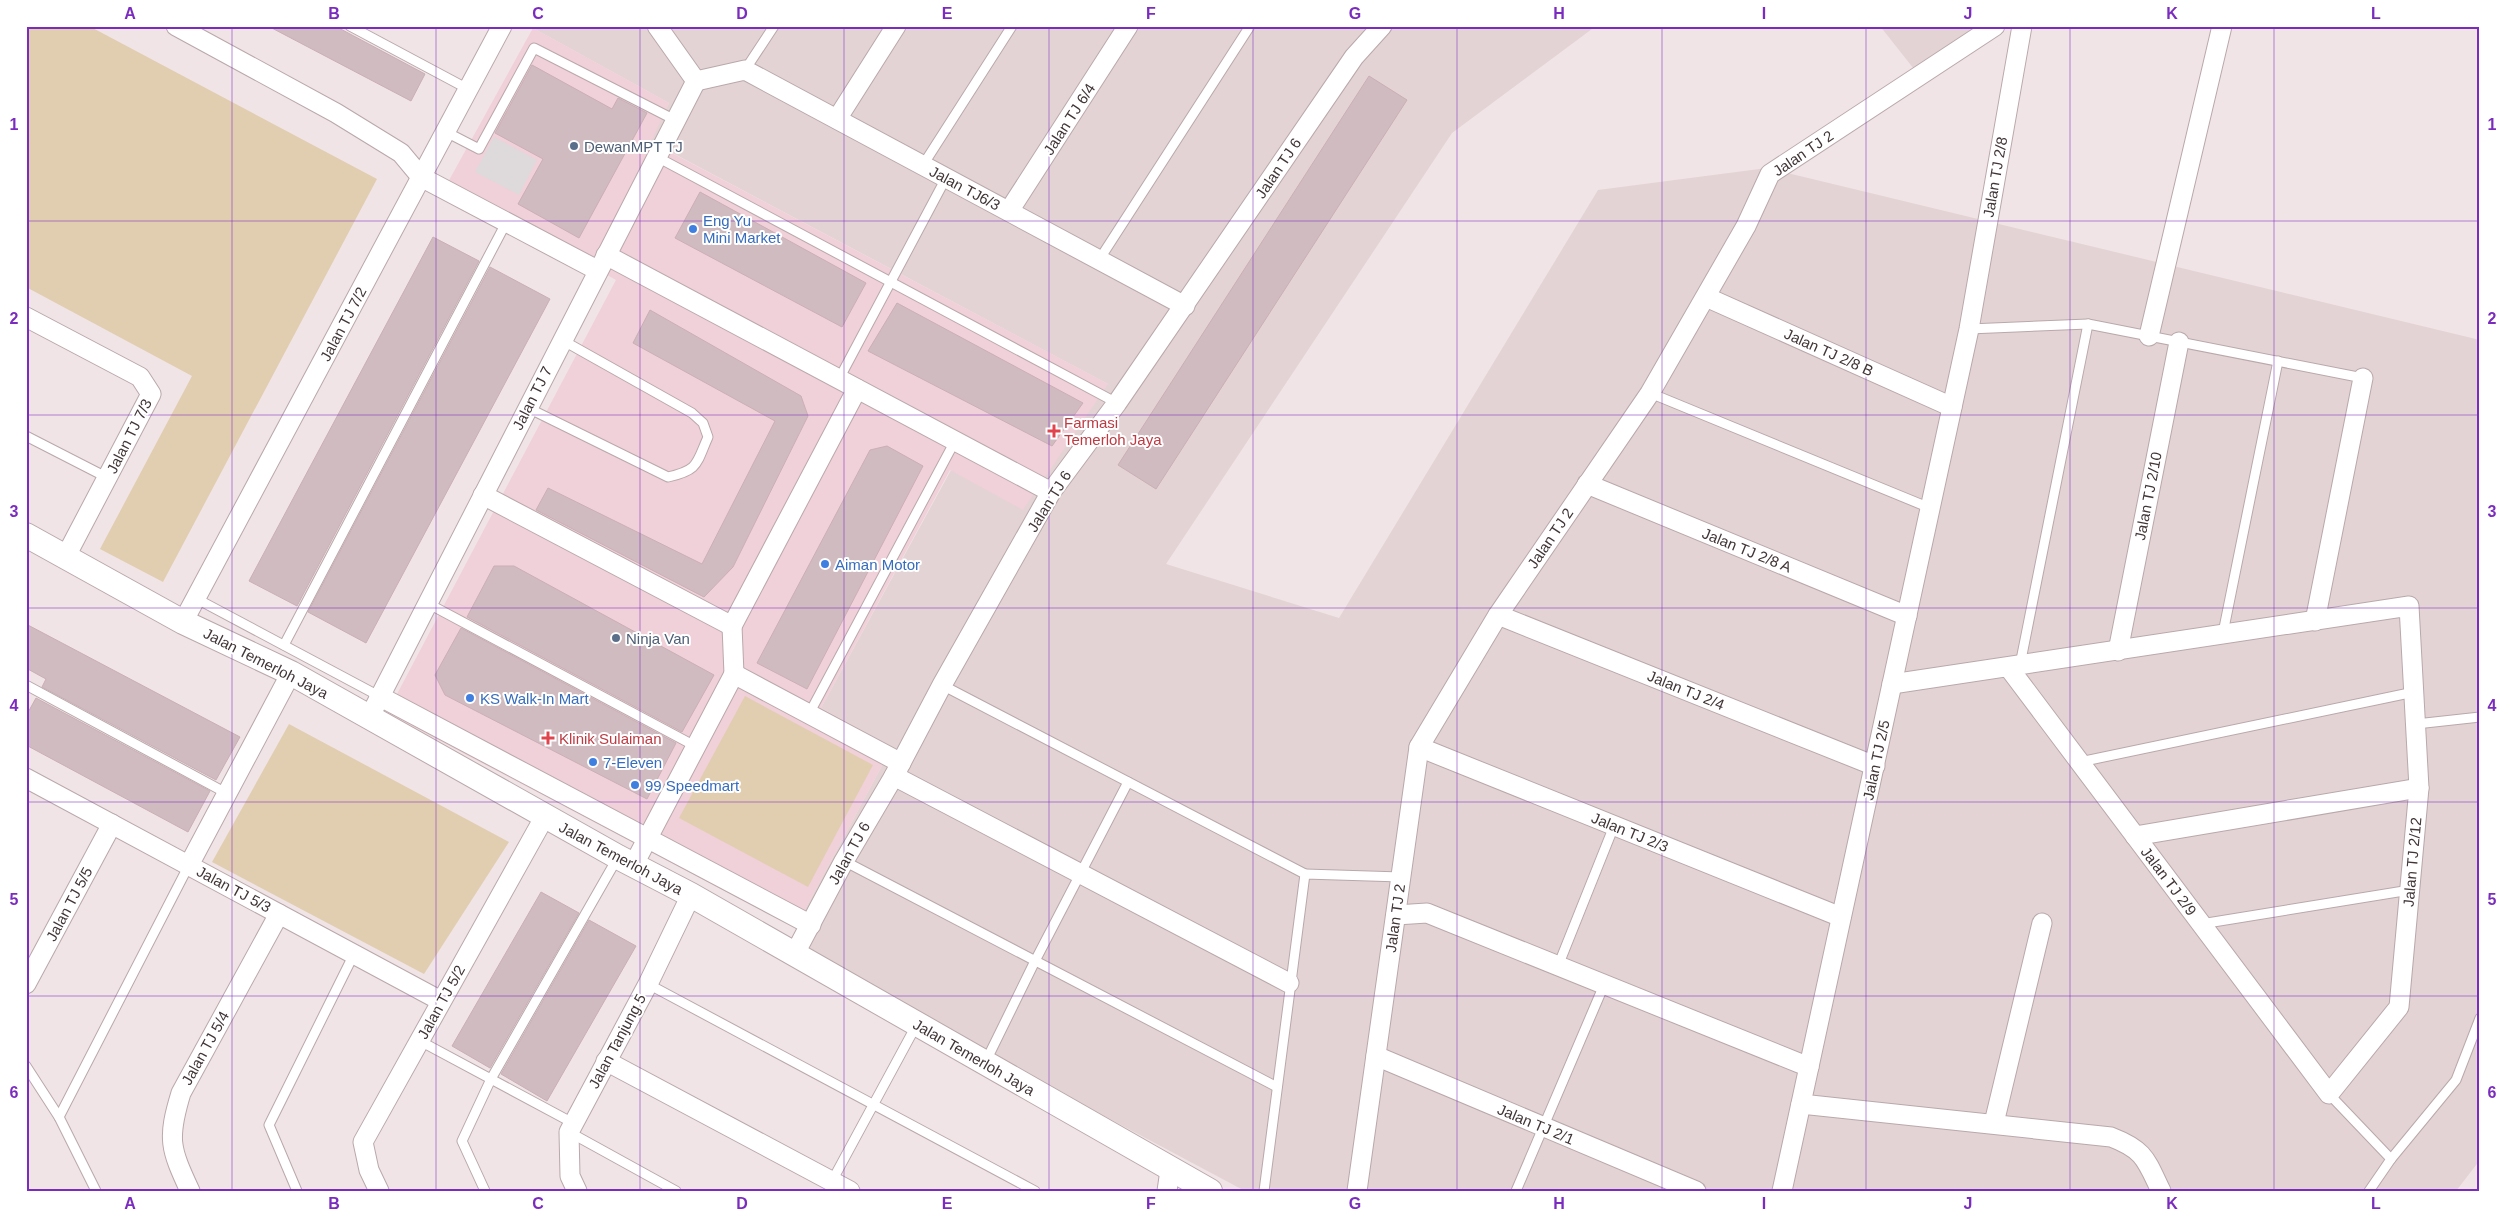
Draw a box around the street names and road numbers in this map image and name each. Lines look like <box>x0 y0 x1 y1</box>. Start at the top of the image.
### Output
street label: Jalan TJ 6/4 <box>1040 80 1098 158</box>
street label: Jalan TJ 2 <box>1770 127 1836 179</box>
street label: Jalan TJ 6 <box>1252 135 1304 201</box>
street label: Jalan TJ 2/8 <box>1980 135 2010 219</box>
street label: Jalan TJ6/3 <box>927 162 1003 214</box>
street label: Jalan TJ 7/2 <box>316 284 370 364</box>
street label: Jalan TJ 2/8 B <box>1782 325 1876 379</box>
street label: Jalan TJ 7 <box>509 363 555 433</box>
street label: Jalan TJ 7/3 <box>103 396 155 476</box>
street label: Jalan TJ 2/10 <box>2131 450 2165 542</box>
street label: Jalan TJ 6 <box>1024 467 1074 535</box>
street label: Jalan TJ 2 <box>1524 505 1576 571</box>
street label: Jalan TJ 2/8 A <box>1700 524 1794 576</box>
street label: Jalan Temerloh Jaya <box>201 624 332 702</box>
street label: Jalan TJ 2/4 <box>1645 667 1727 713</box>
street label: Jalan TJ 2/5 <box>1859 718 1893 802</box>
street label: Jalan TJ 2/3 <box>1589 809 1671 855</box>
street label: Jalan TJ 2/12 <box>2400 817 2424 907</box>
street label: Jalan Temerloh Jaya <box>556 818 686 898</box>
street label: Jalan TJ 6 <box>825 819 873 887</box>
street label: Jalan TJ 2/9 <box>2138 843 2200 919</box>
street label: Jalan TJ 5/3 <box>194 862 274 916</box>
street label: Jalan TJ 5/5 <box>42 864 96 944</box>
street label: Jalan TJ 2 <box>1382 883 1408 953</box>
street label: Jalan TJ 5/2 <box>414 962 468 1042</box>
street label: Jalan Tanjung 5 <box>585 991 649 1091</box>
street label: Jalan TJ 5/4 <box>178 1008 232 1088</box>
street label: Jalan Temerloh Jaya <box>910 1015 1038 1099</box>
street label: Jalan TJ 2/1 <box>1495 1100 1577 1148</box>

